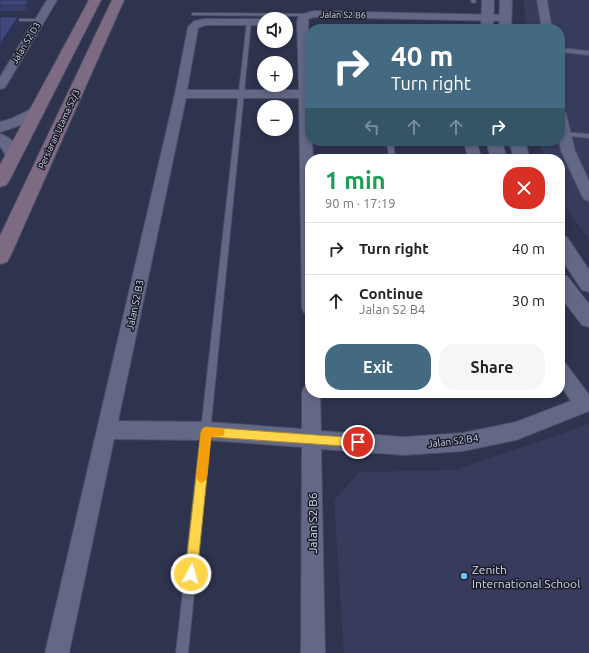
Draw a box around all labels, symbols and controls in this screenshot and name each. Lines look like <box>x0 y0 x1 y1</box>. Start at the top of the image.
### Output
street label: Jalan S2 B6 <box>320 10 366 20</box>
map controls <box>257 12 293 136</box>
button: sound <box>257 12 293 48</box>
street label: Jalan S2 D3 <box>10 20 42 66</box>
icon: right <box>325 40 377 92</box>
text: 40 m <box>391 40 453 71</box>
button: + <box>257 56 293 92</box>
text: Turn right <box>391 73 471 93</box>
street label: Persiaran Utama S2/3 <box>36 88 82 170</box>
button: − <box>257 100 293 136</box>
icon: left <box>361 116 383 138</box>
icon: ahead <box>403 116 425 138</box>
icon: ahead <box>445 116 467 138</box>
icon: right <box>487 116 509 138</box>
text: 1 min <box>325 167 386 194</box>
button: close <box>503 167 545 209</box>
text: 90 m · 17:19 <box>325 196 396 210</box>
icon: right <box>325 238 347 260</box>
text: Turn right <box>359 240 429 257</box>
text: 40 m <box>512 240 545 257</box>
street label: Jalan S2 B3 <box>124 279 146 331</box>
text: Continue <box>359 285 423 302</box>
icon: ahead <box>325 290 347 312</box>
text: 30 m <box>512 292 545 309</box>
text: Jalan S2 B4 <box>359 302 425 316</box>
button: Exit <box>325 344 431 390</box>
button: Share <box>439 344 545 390</box>
pin <box>341 425 375 459</box>
icon: arrive <box>347 431 369 453</box>
street label: Jalan S2 B4 <box>427 432 479 450</box>
street label: Jalan S2 B6 <box>306 492 319 554</box>
position arrow <box>170 553 212 595</box>
place label: Zenith International School <box>472 563 580 590</box>
marker: Zenith International School <box>459 571 469 581</box>

